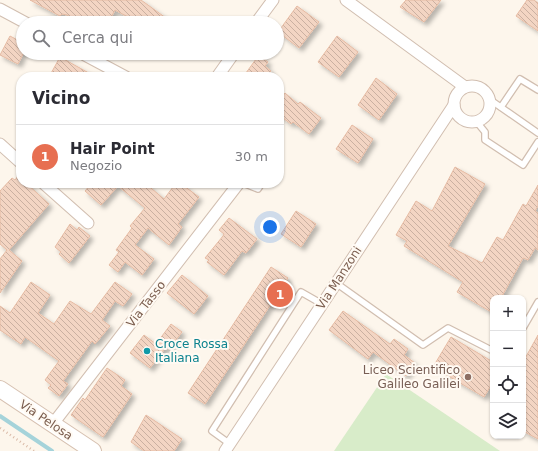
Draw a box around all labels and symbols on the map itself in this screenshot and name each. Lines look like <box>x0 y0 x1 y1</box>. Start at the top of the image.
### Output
your location <box>260 217 280 237</box>
street label: Via Manzoni <box>313 244 365 312</box>
street label: Via Tasso <box>124 278 168 330</box>
pin: 1 <box>267 279 293 309</box>
place label: Croce Rossa Italiana <box>155 337 228 365</box>
marker: Croce Rossa Italiana <box>142 346 152 356</box>
place label: Liceo Scientifico Galileo Galilei <box>363 363 460 391</box>
marker: Liceo Scientifico Galileo Galilei <box>463 372 473 382</box>
street label: Via Pelosa <box>17 397 75 443</box>

